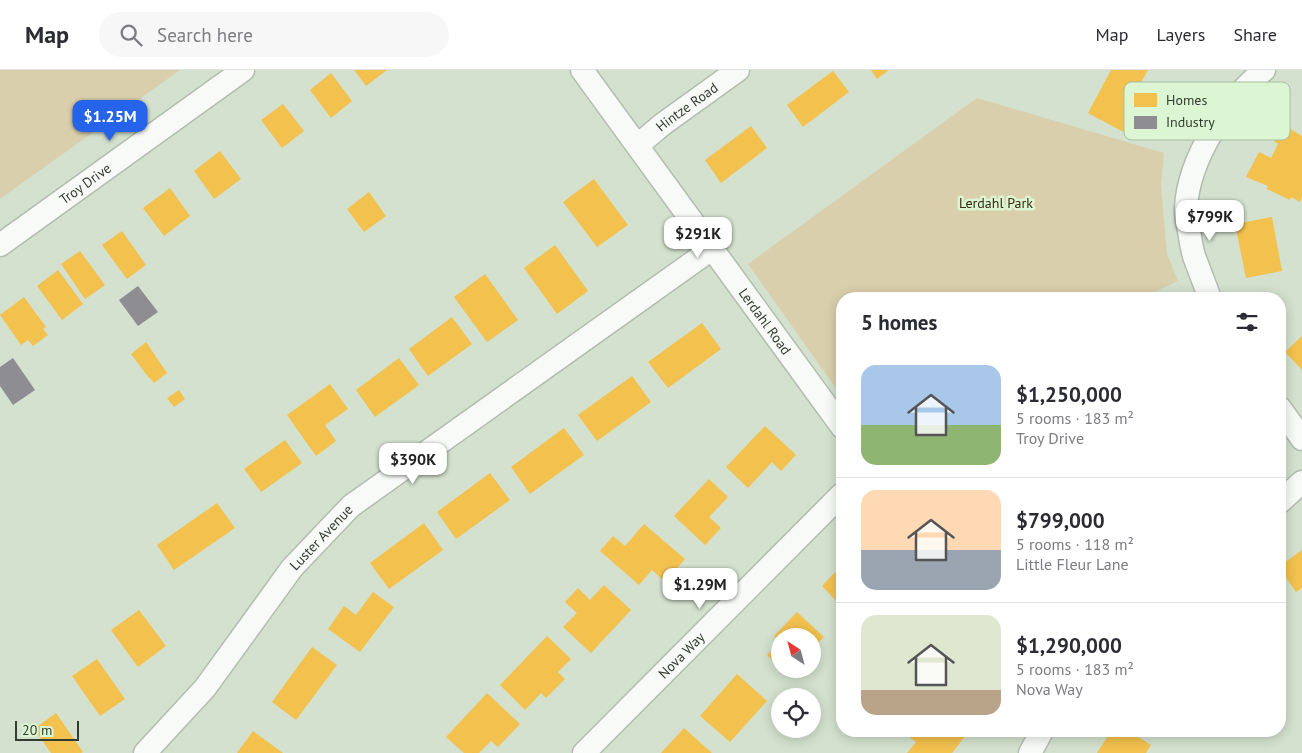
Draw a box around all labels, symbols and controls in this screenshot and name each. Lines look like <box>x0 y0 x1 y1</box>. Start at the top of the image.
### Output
search box <box>99 12 449 57</box>
text: Map <box>25 19 69 50</box>
icon: search <box>117 21 145 49</box>
text: Search here <box>157 23 253 47</box>
text: Map <box>1096 23 1128 46</box>
text: Layers <box>1156 23 1205 46</box>
text: Share <box>1233 23 1277 46</box>
street label: Hintze Road <box>652 78 721 135</box>
legend <box>1124 82 1290 140</box>
text: Homes <box>1166 91 1207 109</box>
pin: $1.25M <box>69 100 151 142</box>
text: $1.25M <box>83 106 137 126</box>
text: Industry <box>1166 113 1215 131</box>
street label: Troy Drive <box>56 159 115 208</box>
park label: Lerdahl Park <box>959 194 1033 212</box>
pin: $799K <box>1175 200 1245 242</box>
text: $799K <box>1187 206 1233 226</box>
pin: $291K <box>663 216 733 259</box>
text: $291K <box>675 223 721 243</box>
street label: Lerdahl Road <box>735 285 795 358</box>
icon: filters <box>1233 308 1261 336</box>
text: 5 homes <box>861 309 937 336</box>
text: $1,250,000 <box>1016 381 1122 408</box>
icon: home <box>901 385 961 445</box>
text: 5 rooms · 183 m² <box>1016 408 1134 428</box>
text: Troy Drive <box>1016 428 1084 448</box>
pin: $390K <box>378 442 448 485</box>
text: $390K <box>390 449 436 469</box>
street label: Luster Avenue <box>286 501 357 574</box>
text: $799,000 <box>1016 507 1105 534</box>
icon: home <box>901 510 961 570</box>
text: 5 rooms · 118 m² <box>1016 534 1134 554</box>
text: Little Fleur Lane <box>1016 554 1129 574</box>
pin: $1.29M <box>659 568 741 610</box>
text: $1.29M <box>673 574 727 594</box>
street label: Nova Way <box>654 628 709 682</box>
north arrow <box>771 628 821 678</box>
map controls <box>771 628 821 738</box>
text: $1,290,000 <box>1016 632 1122 659</box>
icon: home <box>901 635 961 695</box>
text: 5 rooms · 183 m² <box>1016 659 1134 679</box>
text: Nova Way <box>1016 679 1083 699</box>
button: locate <box>771 688 821 738</box>
scale bar <box>15 718 79 741</box>
text: 20 m <box>22 721 52 739</box>

